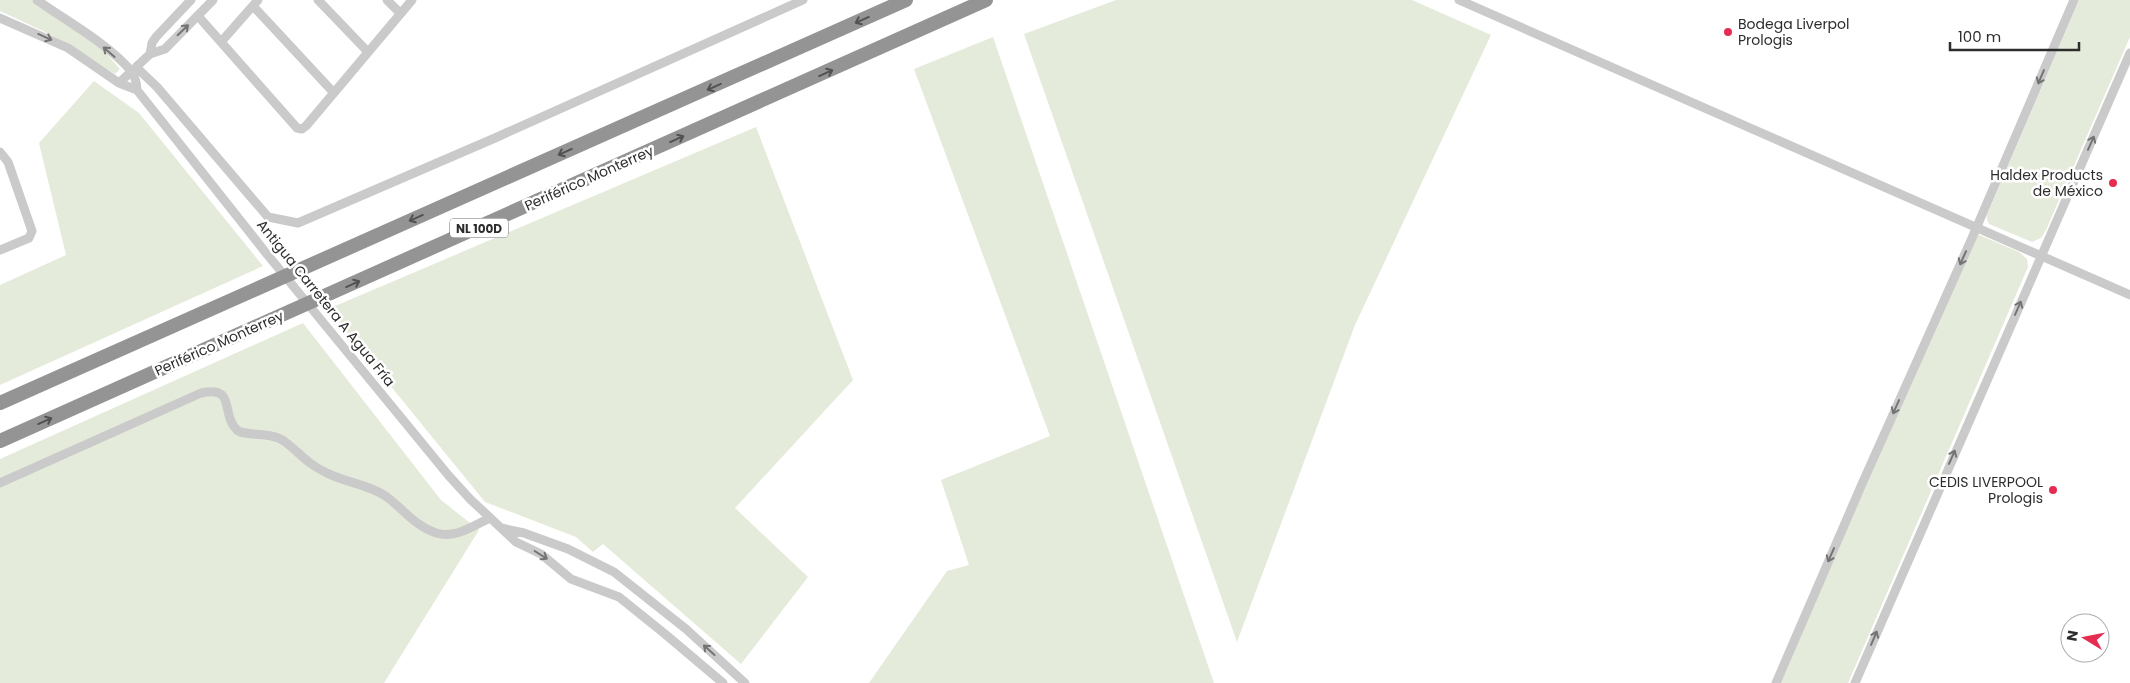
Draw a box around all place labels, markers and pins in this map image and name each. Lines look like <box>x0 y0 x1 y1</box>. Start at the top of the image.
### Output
place label: Bodega Liverpol Prologis <box>1738 14 1849 50</box>
marker: Bodega Liverpol Prologis <box>1722 26 1734 38</box>
place label: Haldex Products de México <box>1990 165 2103 201</box>
marker: Haldex Products de México <box>2107 177 2119 189</box>
place label: CEDIS LIVERPOOL Prologis <box>1929 472 2043 508</box>
marker: CEDIS LIVERPOOL Prologis <box>2047 484 2059 496</box>

